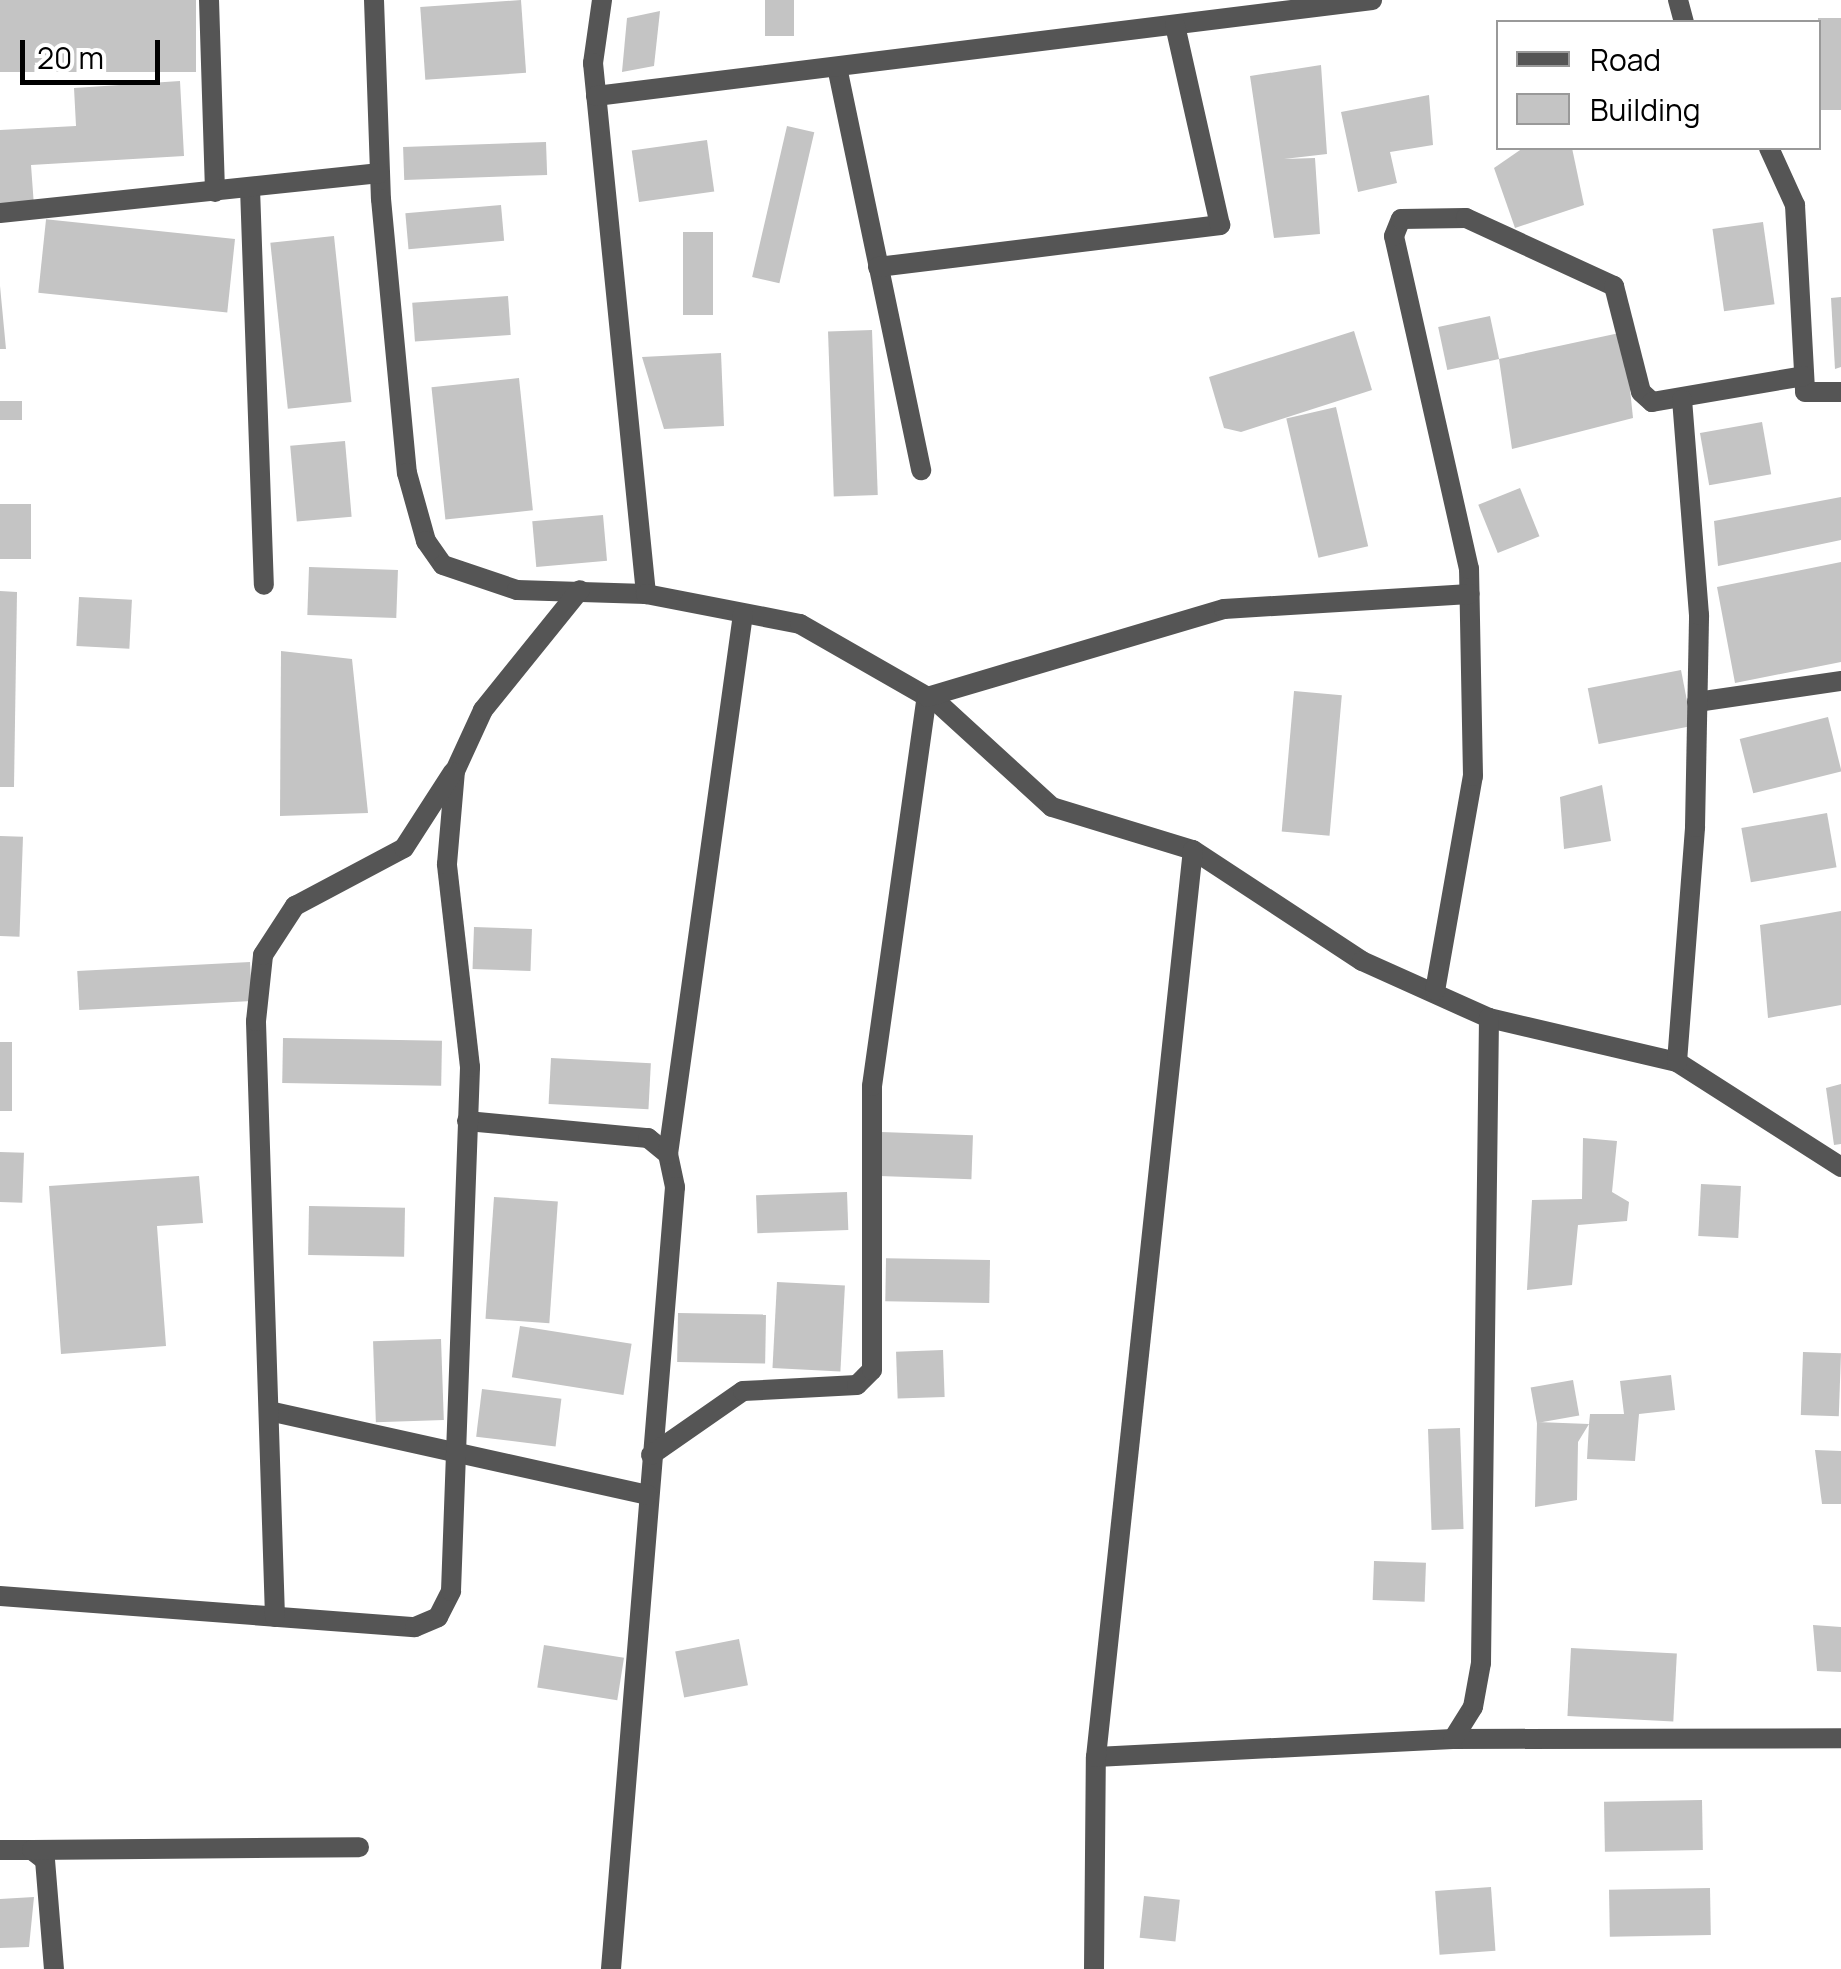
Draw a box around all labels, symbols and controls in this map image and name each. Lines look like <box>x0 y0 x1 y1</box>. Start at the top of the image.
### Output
scale bar <box>25 20 165 82</box>
legend <box>1496 20 1821 150</box>
text: 20 m <box>37 37 104 78</box>
text: Road <box>1590 39 1661 80</box>
text: Building <box>1590 89 1701 130</box>

